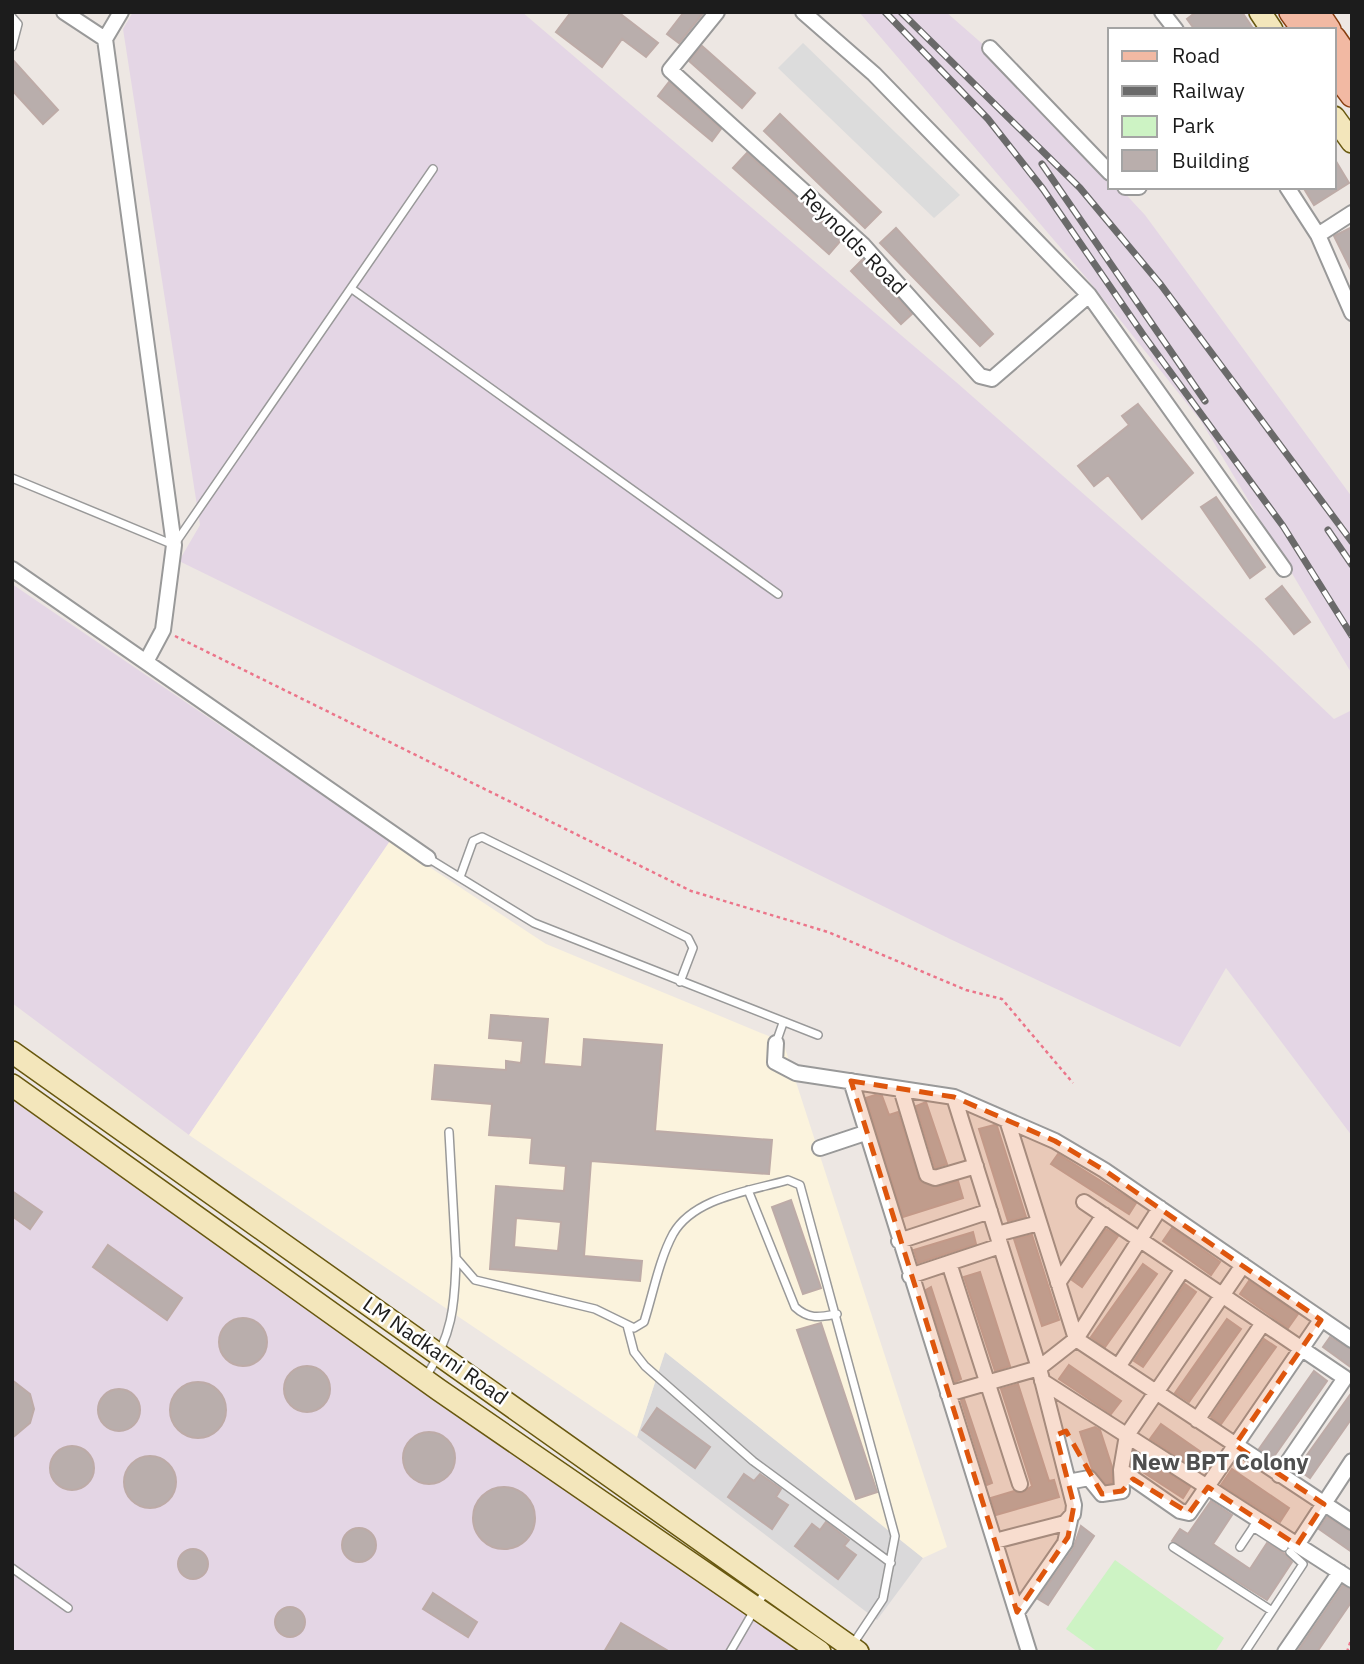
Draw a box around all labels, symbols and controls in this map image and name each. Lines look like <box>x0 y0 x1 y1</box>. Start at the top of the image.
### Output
legend <box>1108 28 1336 189</box>
text: Road <box>1172 41 1220 69</box>
text: Railway <box>1172 76 1245 104</box>
text: Park <box>1172 111 1215 139</box>
text: Building <box>1172 146 1249 174</box>
street label: Reynolds Road <box>795 182 913 300</box>
street label: LM Nadkarni Road <box>358 1289 514 1411</box>
district label: New BPT Colony <box>1131 1446 1309 1476</box>

